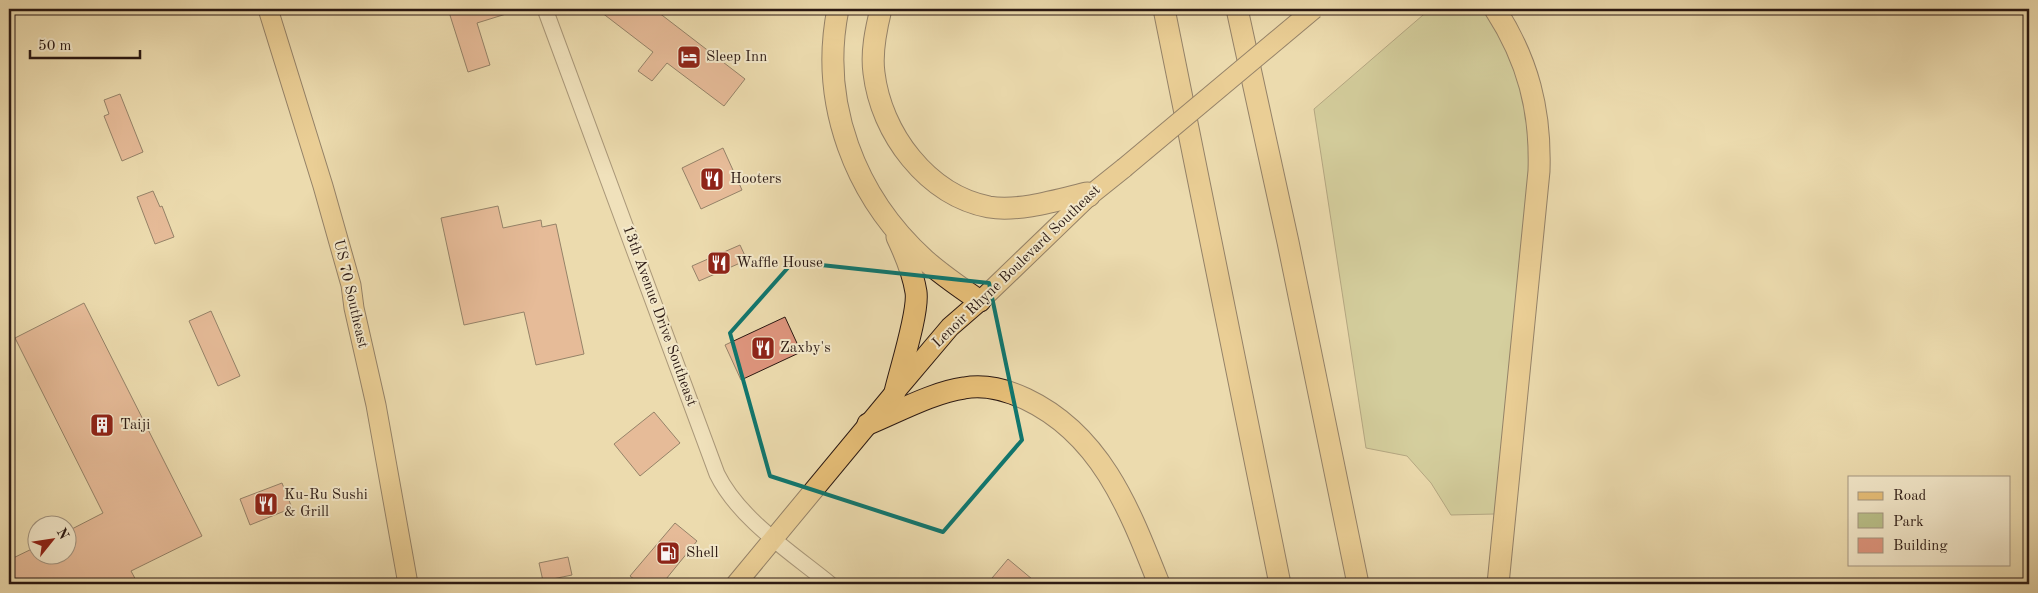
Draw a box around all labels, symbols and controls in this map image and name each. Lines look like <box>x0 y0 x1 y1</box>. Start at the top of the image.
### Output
scale bar <box>30 28 140 60</box>
text: 50 m <box>38 39 72 54</box>
hotel icon: Sleep Inn <box>676 44 702 70</box>
place label: Sleep Inn <box>706 50 767 65</box>
restaurant icon: Hooters <box>699 166 725 192</box>
place label: Hooters <box>730 172 782 187</box>
street label: Lenoir Rhyne Boulevard Southeast <box>930 183 1104 351</box>
street label: 13th Avenue Drive Southeast <box>619 224 699 408</box>
street label: US 70 Southeast <box>330 238 370 350</box>
restaurant icon: Waffle House <box>706 250 732 276</box>
place label: Waffle House <box>736 256 823 271</box>
restaurant icon: Zaxby's <box>750 335 776 361</box>
place label: Zaxby's <box>780 341 831 356</box>
building icon: Taiji <box>89 412 115 438</box>
place label: Taiji <box>120 418 150 433</box>
legend <box>1848 476 2010 566</box>
place label: Ku-Ru Sushi & Grill <box>284 488 368 520</box>
text: Road <box>1893 489 1927 504</box>
restaurant icon: Ku-Ru Sushi & Grill <box>253 491 279 517</box>
text: Park <box>1893 515 1924 530</box>
north arrow <box>28 516 78 566</box>
text: N <box>54 526 71 542</box>
text: Building <box>1893 539 1948 554</box>
fuel station icon: Shell <box>655 540 681 566</box>
place label: Shell <box>686 546 718 561</box>

